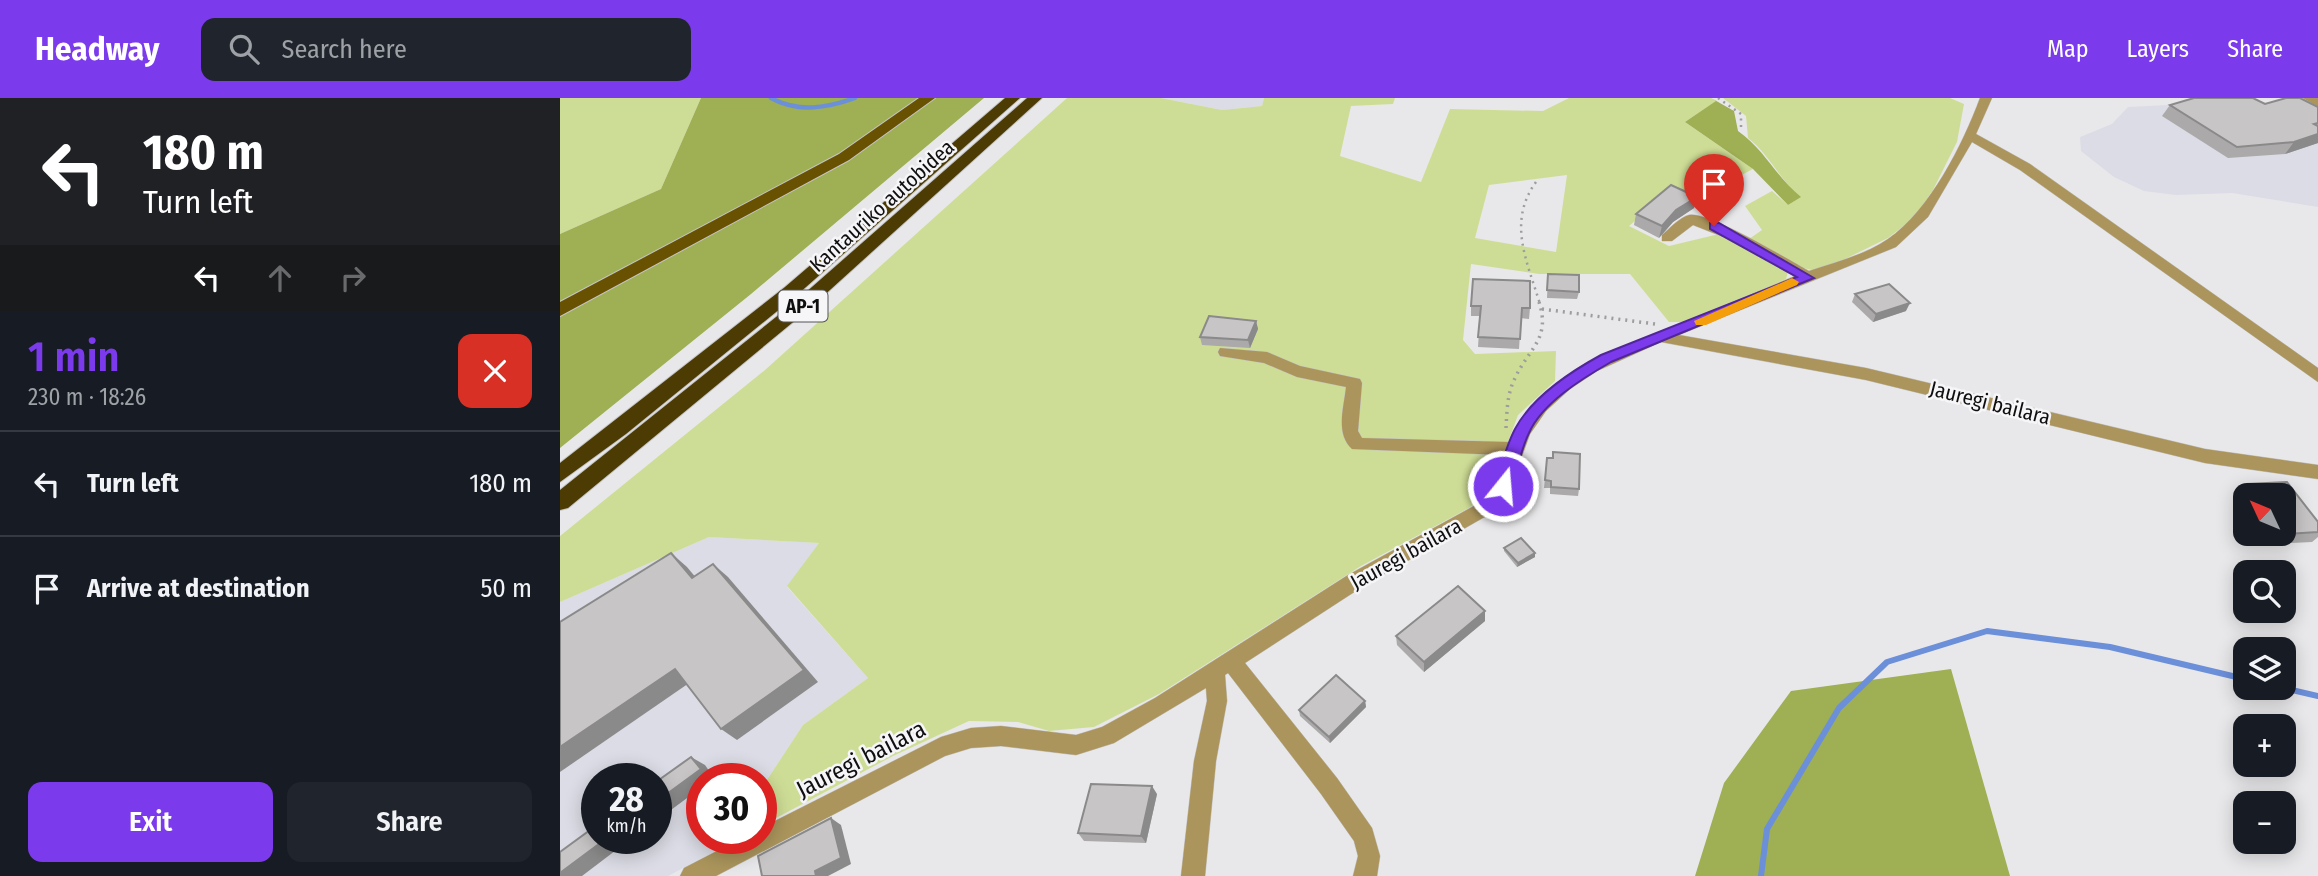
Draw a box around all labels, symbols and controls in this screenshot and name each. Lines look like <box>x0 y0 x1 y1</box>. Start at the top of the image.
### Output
search box <box>201 18 691 81</box>
text: Headway <box>35 29 159 69</box>
icon: search <box>225 30 263 68</box>
text: Search here <box>281 34 407 65</box>
text: Map <box>2047 35 2089 63</box>
text: Layers <box>2127 35 2189 63</box>
text: Share <box>2227 35 2283 63</box>
text: 180 m <box>143 123 264 182</box>
icon: left <box>28 126 119 217</box>
street label: Kantauriko autobidea <box>804 134 960 278</box>
pin <box>1684 154 1744 226</box>
icon: arrive <box>1695 165 1733 203</box>
text: Turn left <box>143 183 253 221</box>
icon: left <box>188 259 226 297</box>
icon: ahead <box>261 259 299 297</box>
icon: right <box>334 259 372 297</box>
road number: AP-1 <box>778 290 828 322</box>
text: 1 min <box>28 332 119 382</box>
button: close <box>458 334 532 408</box>
street label: Jauregi bailara <box>1927 375 2053 431</box>
text: 230 m · 18:26 <box>28 383 146 411</box>
position arrow <box>1466 449 1540 523</box>
icon: left <box>28 465 66 503</box>
text: Turn left <box>87 468 179 499</box>
text: 180 m <box>469 468 532 499</box>
north arrow <box>2233 483 2296 546</box>
map controls <box>2233 483 2296 854</box>
street label: Jauregi bailara <box>1346 513 1466 595</box>
button: search <box>2233 560 2296 623</box>
icon: arrive <box>28 570 66 608</box>
text: Arrive at destination <box>87 573 310 604</box>
text: 50 m <box>480 573 532 604</box>
button: layers <box>2233 637 2296 700</box>
street label: Jauregi bailara <box>792 714 930 804</box>
button: + <box>2233 714 2296 777</box>
speed limit sign: 30 <box>686 763 777 854</box>
text: 28 <box>609 778 644 820</box>
button: Exit <box>28 782 273 862</box>
button: Share <box>287 782 532 862</box>
button: − <box>2233 791 2296 854</box>
text: km/h <box>606 815 647 837</box>

